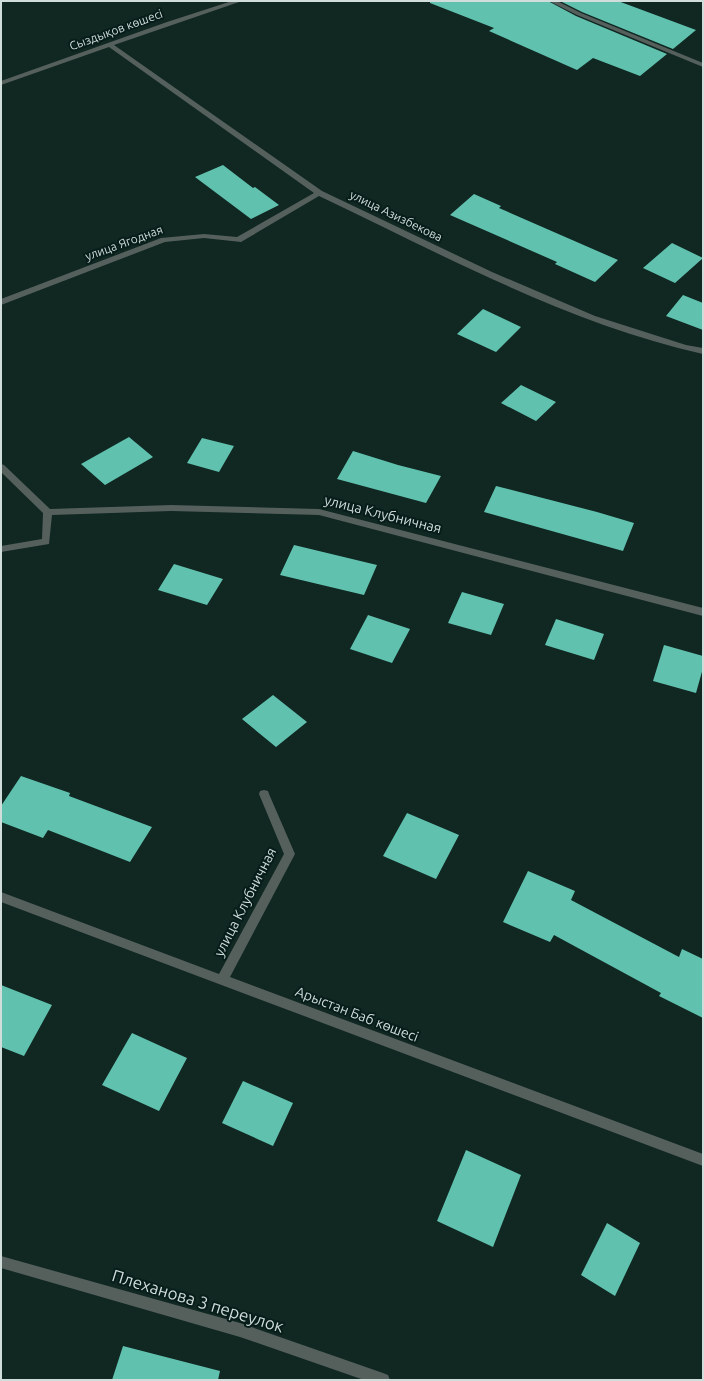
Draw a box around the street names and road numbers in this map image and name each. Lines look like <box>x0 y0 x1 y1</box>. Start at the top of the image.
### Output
street label: Сыздықов көшесі <box>67 7 164 52</box>
street label: улица Азизбекова <box>348 187 445 244</box>
street label: улица Ягодная <box>83 222 164 263</box>
street label: улица Клубничная <box>323 492 443 536</box>
street label: улица Клубничная <box>211 845 279 959</box>
street label: Арыстан Баб көшесі <box>293 983 421 1045</box>
street label: Плеханова 3 переулок <box>110 1265 287 1336</box>

